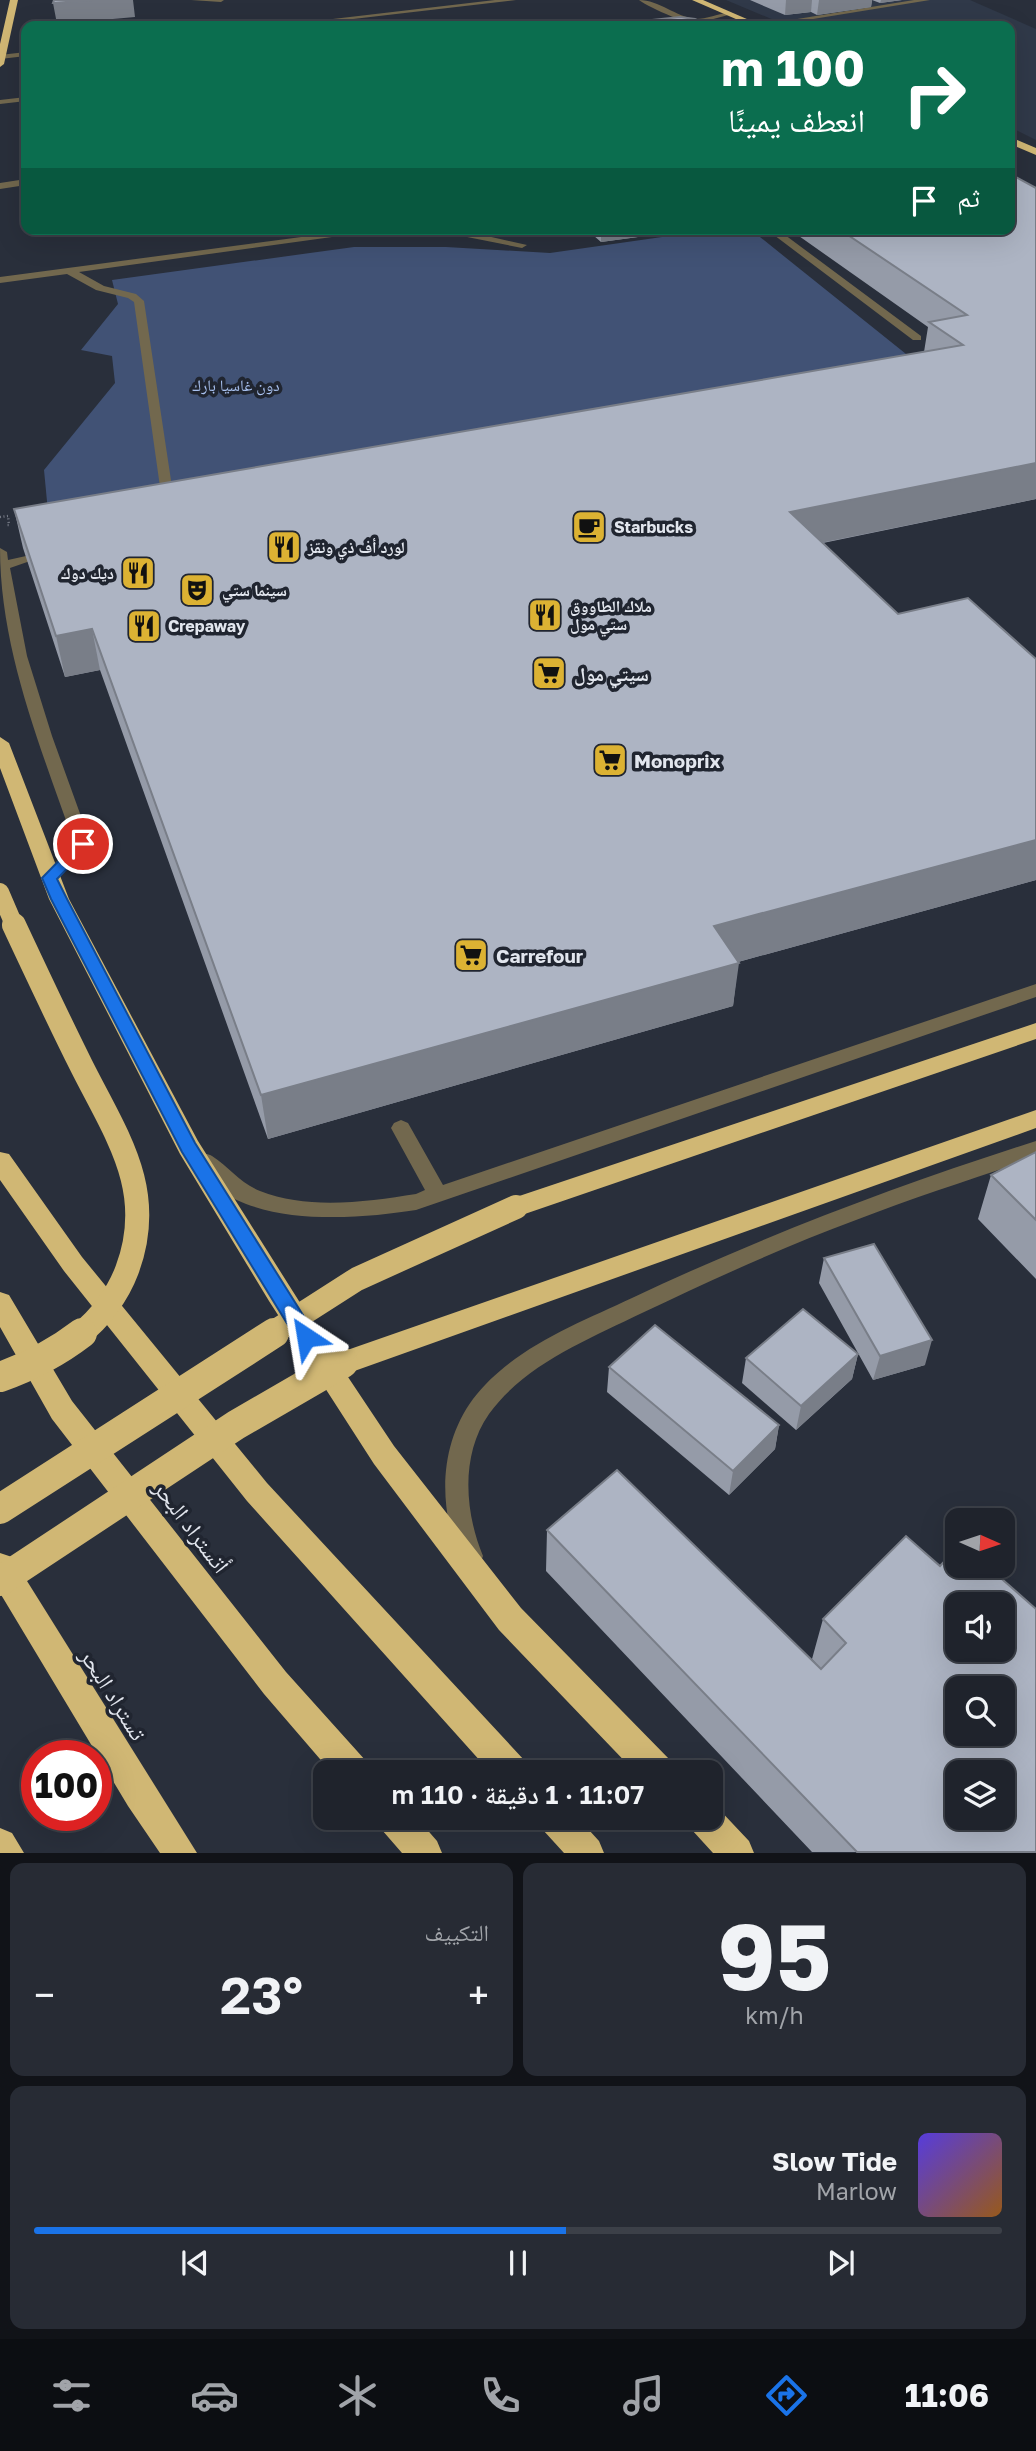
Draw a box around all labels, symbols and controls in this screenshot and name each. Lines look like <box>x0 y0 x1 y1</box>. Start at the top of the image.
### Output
text: 100 m <box>721 38 865 97</box>
icon: right <box>889 49 980 140</box>
text: انعطف يمينًا <box>728 101 865 139</box>
icon: arrive <box>905 182 943 220</box>
text: ثم <box>957 182 980 213</box>
park label: دون غاسيا بارك <box>192 375 280 396</box>
cafe icon: Starbucks <box>570 508 608 546</box>
place label: Starbucks <box>614 517 693 537</box>
restaurant icon: لورد أف ذي ونقز <box>265 528 303 566</box>
place label: لورد أف ذي ونقز <box>307 537 405 560</box>
restaurant icon: ديك دوك <box>119 554 157 592</box>
place label: ديك دوك <box>61 563 114 583</box>
theatre icon: سينما ستي <box>178 571 216 609</box>
place label: سينما ستي <box>222 580 287 603</box>
restaurant icon: ملاك الطاووق ستي مول <box>526 596 564 634</box>
place label: ملاك الطاووق ستي مول <box>570 596 652 637</box>
restaurant icon: Crepaway <box>125 607 163 645</box>
place label: Crepaway <box>168 616 246 636</box>
supermarket icon: سيتي مول <box>530 654 568 692</box>
place label: سيتي مول <box>574 662 649 689</box>
supermarket icon: Monoprix <box>591 741 629 779</box>
place label: Monoprix <box>634 749 721 772</box>
pin <box>53 814 113 874</box>
icon: arrive <box>64 825 102 863</box>
supermarket icon: Carrefour <box>452 936 490 974</box>
place label: Carrefour <box>496 944 584 967</box>
position arrow <box>269 1300 343 1374</box>
street label: أتستراد البحر <box>147 1473 236 1578</box>
north arrow <box>945 1508 1015 1578</box>
map controls <box>945 1508 1015 1830</box>
button: sound <box>945 1592 1015 1662</box>
street label: تستراد البحر <box>74 1642 153 1746</box>
button: search <box>945 1676 1015 1746</box>
speed limit sign: 100 <box>21 1740 112 1831</box>
button: layers <box>945 1760 1015 1830</box>
text: 11:07 · 1 دقيقة · 110 m <box>392 1779 644 1810</box>
text: 95 <box>718 1901 831 2010</box>
text: التكييف <box>424 1918 489 1946</box>
text: 23° <box>220 1963 303 2025</box>
text: − <box>34 1972 55 2017</box>
text: + <box>468 1972 489 2017</box>
text: km/h <box>745 2001 804 2029</box>
text: Slow Tide <box>772 2146 897 2177</box>
text: Marlow <box>816 2177 897 2205</box>
icon: previous <box>176 2244 214 2282</box>
icon: pause <box>499 2244 537 2282</box>
icon: next <box>822 2244 860 2282</box>
icon: filters <box>47 2371 96 2420</box>
icon: car <box>190 2371 239 2420</box>
icon: climate <box>333 2371 382 2420</box>
icon: phone <box>476 2371 525 2420</box>
icon: music <box>619 2371 668 2420</box>
icon: directions <box>762 2371 811 2420</box>
text: 11:06 <box>905 2376 989 2414</box>

